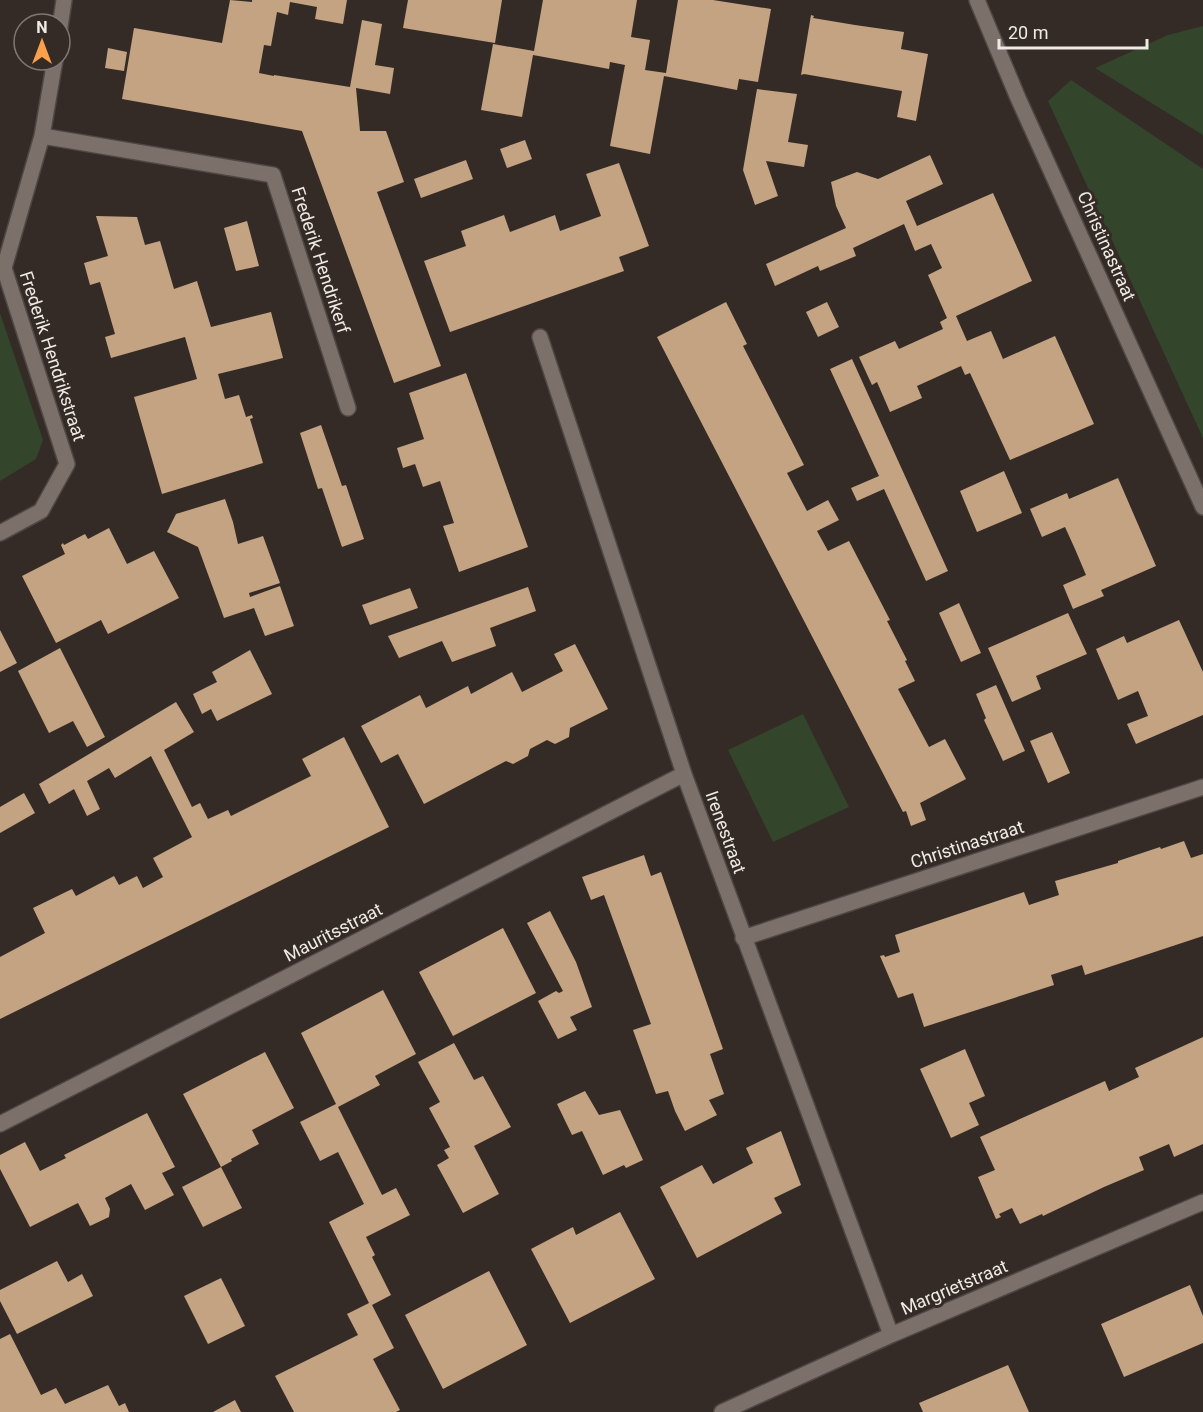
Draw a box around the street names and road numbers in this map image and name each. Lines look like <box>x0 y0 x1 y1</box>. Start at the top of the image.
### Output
street label: Frederik Hendrikerf <box>287 184 355 337</box>
street label: Christinastraat <box>1073 188 1141 304</box>
street label: Frederik Hendrikstraat <box>16 268 90 444</box>
street label: Irenestraat <box>701 788 751 876</box>
street label: Christinastraat <box>908 816 1026 872</box>
street label: Mauritsstraat <box>280 898 386 966</box>
street label: Margrietstraat <box>897 1255 1011 1319</box>

